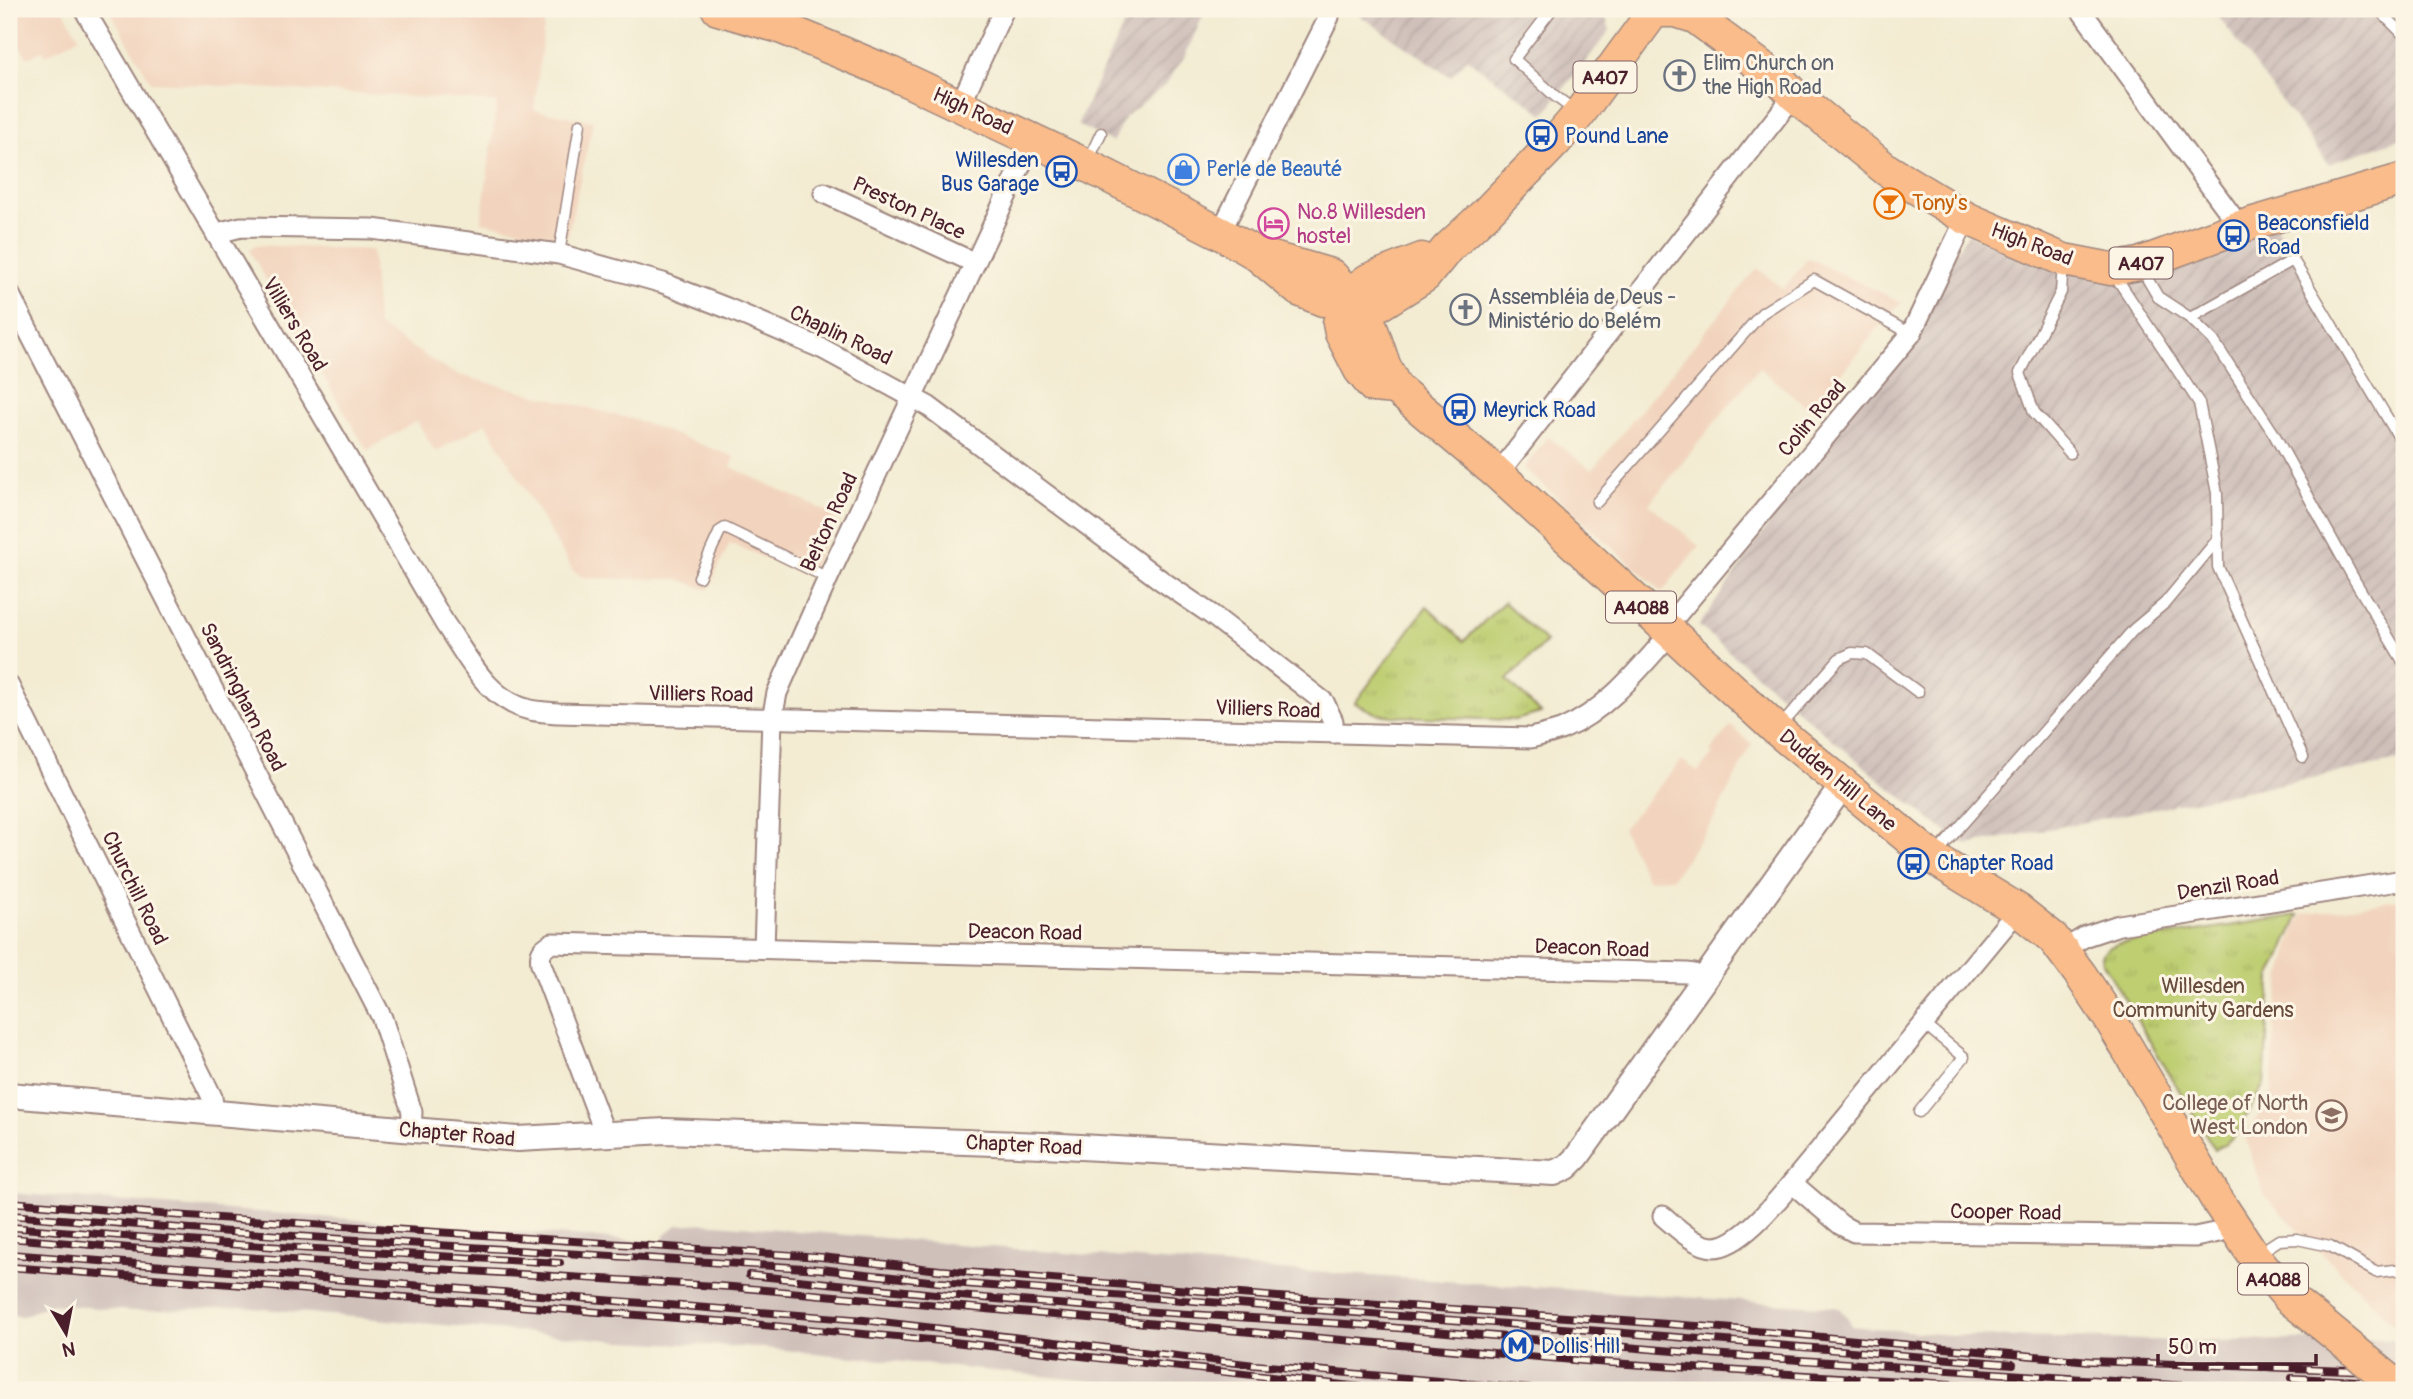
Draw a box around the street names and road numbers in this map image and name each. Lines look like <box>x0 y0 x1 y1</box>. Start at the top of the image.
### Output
road number: A407 <box>1574 61 1636 92</box>
street label: High Road <box>928 81 1017 142</box>
street label: Preston Place <box>848 171 970 247</box>
street label: High Road <box>1987 217 2077 272</box>
road number: A407 <box>2110 247 2172 278</box>
street label: Villiers Road <box>256 272 333 376</box>
street label: Chaplin Road <box>785 299 897 372</box>
street label: Colin Road <box>1772 374 1853 463</box>
street label: Belton Road <box>795 468 864 576</box>
road number: A4088 <box>1606 592 1676 622</box>
street label: Sandringham Road <box>193 618 292 776</box>
street label: Villiers Road <box>648 680 754 709</box>
street label: Villiers Road <box>1215 694 1321 725</box>
street label: Dudden Hill Lane <box>1773 723 1902 838</box>
street label: Churchill Road <box>95 827 174 950</box>
street label: Denzil Road <box>2175 864 2281 907</box>
street label: Deacon Road <box>967 918 1083 947</box>
street label: Deacon Road <box>1534 933 1650 964</box>
street label: Chapter Road <box>398 1116 516 1153</box>
street label: Chapter Road <box>965 1129 1083 1162</box>
street label: Cooper Road <box>1950 1198 2062 1227</box>
road number: A4088 <box>2238 1264 2308 1294</box>

